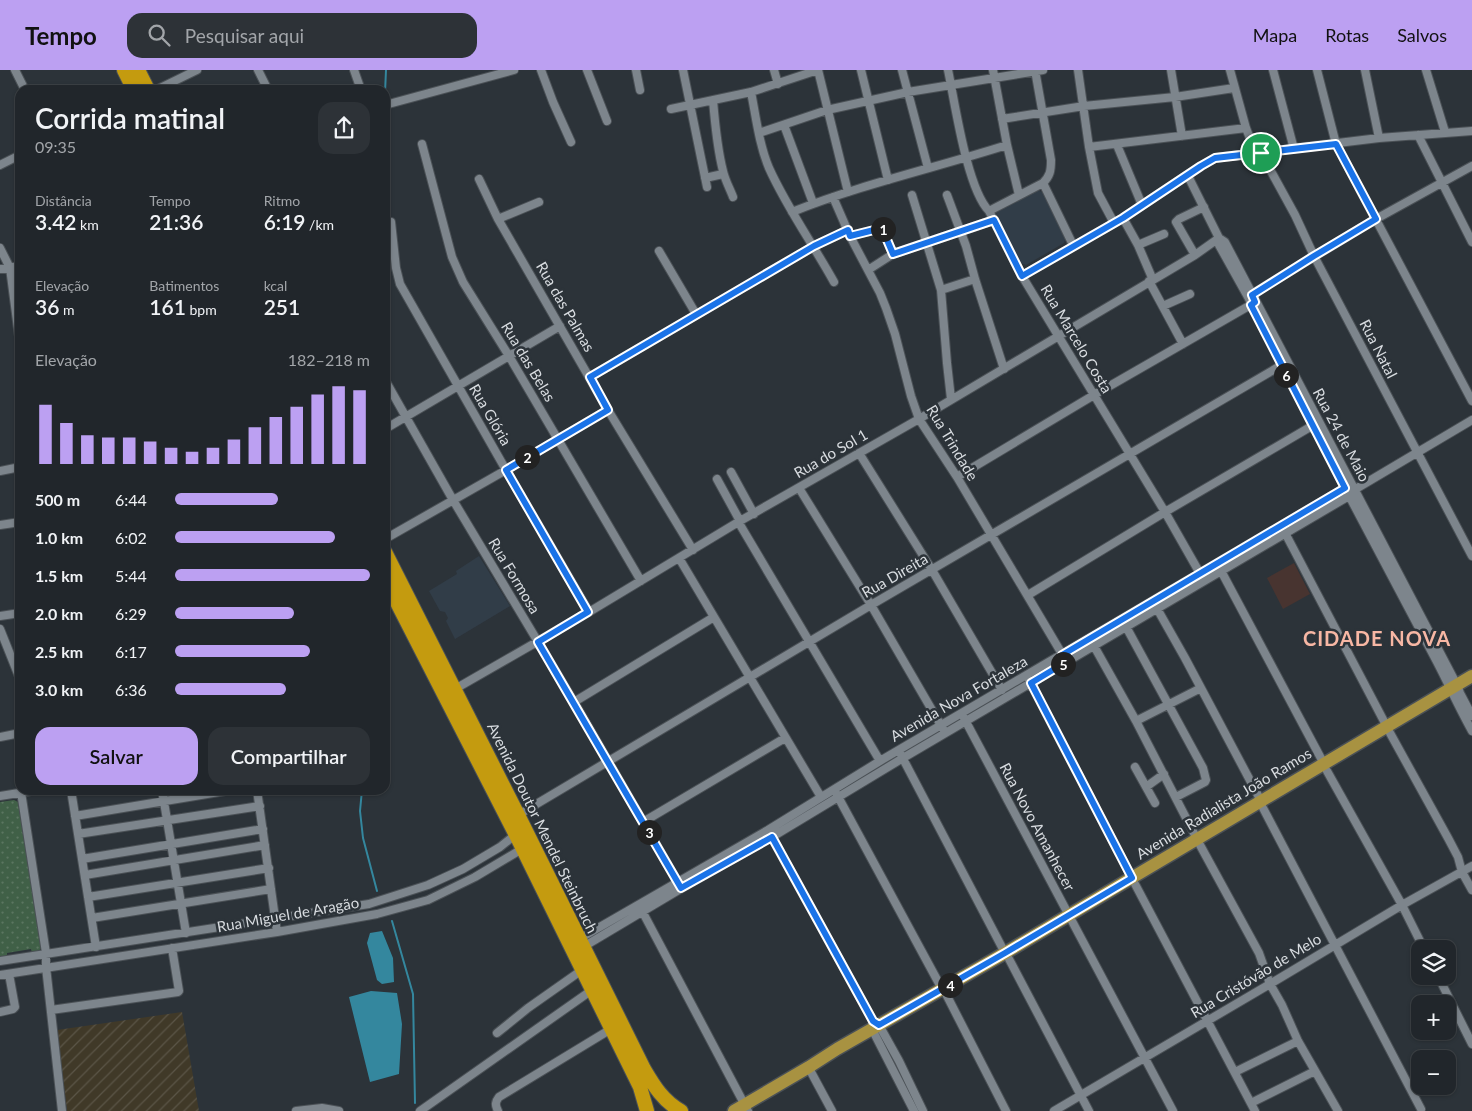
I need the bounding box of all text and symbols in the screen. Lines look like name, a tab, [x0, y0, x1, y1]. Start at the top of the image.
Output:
search box	[127, 13, 477, 58]
text: Tempo	[25, 21, 97, 50]
icon: search	[145, 21, 173, 49]
text: Pesquisar aqui	[185, 24, 304, 47]
text: Mapa	[1253, 24, 1297, 46]
text: Rotas	[1325, 24, 1369, 46]
text: Salvos	[1397, 24, 1447, 46]
text: Corrida matinal	[35, 101, 225, 135]
button: share	[318, 102, 370, 154]
pin	[1240, 132, 1282, 174]
text: 09:35	[35, 137, 76, 156]
icon: arrive	[1247, 139, 1275, 167]
text: Distância	[35, 192, 92, 209]
text: Tempo	[149, 192, 191, 209]
text: Ritmo	[264, 192, 300, 209]
text: 3.42	[35, 209, 77, 234]
text: 21:36	[149, 209, 203, 234]
text: 6:19	[264, 209, 306, 234]
text: km	[77, 216, 99, 233]
text: /km	[306, 216, 334, 233]
pin: 1	[870, 216, 896, 242]
text: 1	[879, 221, 888, 238]
street label: Rua das Palmas	[533, 258, 599, 355]
text: Elevação	[35, 277, 89, 294]
text: Batimentos	[149, 277, 219, 294]
text: kcal	[264, 277, 287, 294]
street label: Rua Marcelo Costa	[1037, 281, 1116, 396]
text: 36	[35, 294, 59, 319]
text: 161	[149, 294, 186, 319]
text: 251	[264, 294, 300, 319]
text: m	[59, 301, 74, 318]
text: bpm	[186, 301, 217, 318]
street label: Rua Natal	[1356, 316, 1401, 381]
street label: Rua das Belas	[498, 318, 560, 405]
text: Elevação	[35, 350, 97, 369]
text: 182–218 m	[288, 350, 370, 369]
pin: 6	[1274, 362, 1298, 388]
text: 6	[1282, 367, 1291, 384]
street label: Rua Glória	[466, 380, 516, 449]
street label: Rua 24 de Maio	[1310, 385, 1374, 484]
street label: Rua Trindade	[923, 401, 983, 484]
street label: Rua do Sol 1	[790, 425, 871, 481]
pin: 2	[514, 444, 540, 470]
text: 2	[523, 449, 532, 466]
text: 500 m	[35, 490, 80, 509]
text: 6:44	[115, 490, 147, 509]
text: 1.0 km	[35, 528, 83, 547]
text: 6:02	[115, 528, 147, 547]
street label: Rua Formosa	[485, 534, 545, 617]
street label: Rua Direita	[858, 549, 931, 601]
text: 1.5 km	[35, 566, 83, 585]
text: 5:44	[115, 566, 147, 585]
text: 2.0 km	[35, 604, 83, 623]
text: 6:29	[115, 604, 147, 623]
district label: CIDADE NOVA	[1303, 626, 1451, 650]
text: 2.5 km	[35, 642, 83, 661]
text: 6:17	[115, 642, 147, 661]
street label: Avenida Nova Fortaleza	[887, 651, 1030, 745]
pin: 5	[1050, 652, 1076, 676]
text: 5	[1059, 656, 1068, 673]
text: 3.0 km	[35, 680, 83, 699]
text: 6:36	[115, 680, 147, 699]
street label: Avenida Doutor Mendel Steinbruch	[484, 719, 602, 936]
button: Salvar	[35, 727, 198, 785]
button: Compartilhar	[208, 727, 370, 785]
street label: Avenida Radialista João Ramos	[1133, 744, 1314, 863]
street label: Rua Novo Amanhecer	[996, 759, 1080, 894]
pin: 3	[636, 820, 662, 844]
text: 3	[645, 824, 654, 841]
street label: Rua Miguel de Aragão	[215, 893, 360, 935]
street label: Rua Cristóvão de Melo	[1187, 929, 1324, 1021]
map controls	[1411, 940, 1456, 1095]
button: layers	[1411, 940, 1456, 985]
pin: 4	[938, 972, 962, 998]
text: 4	[946, 977, 955, 994]
button: +	[1411, 995, 1456, 1040]
button: −	[1411, 1050, 1456, 1095]

